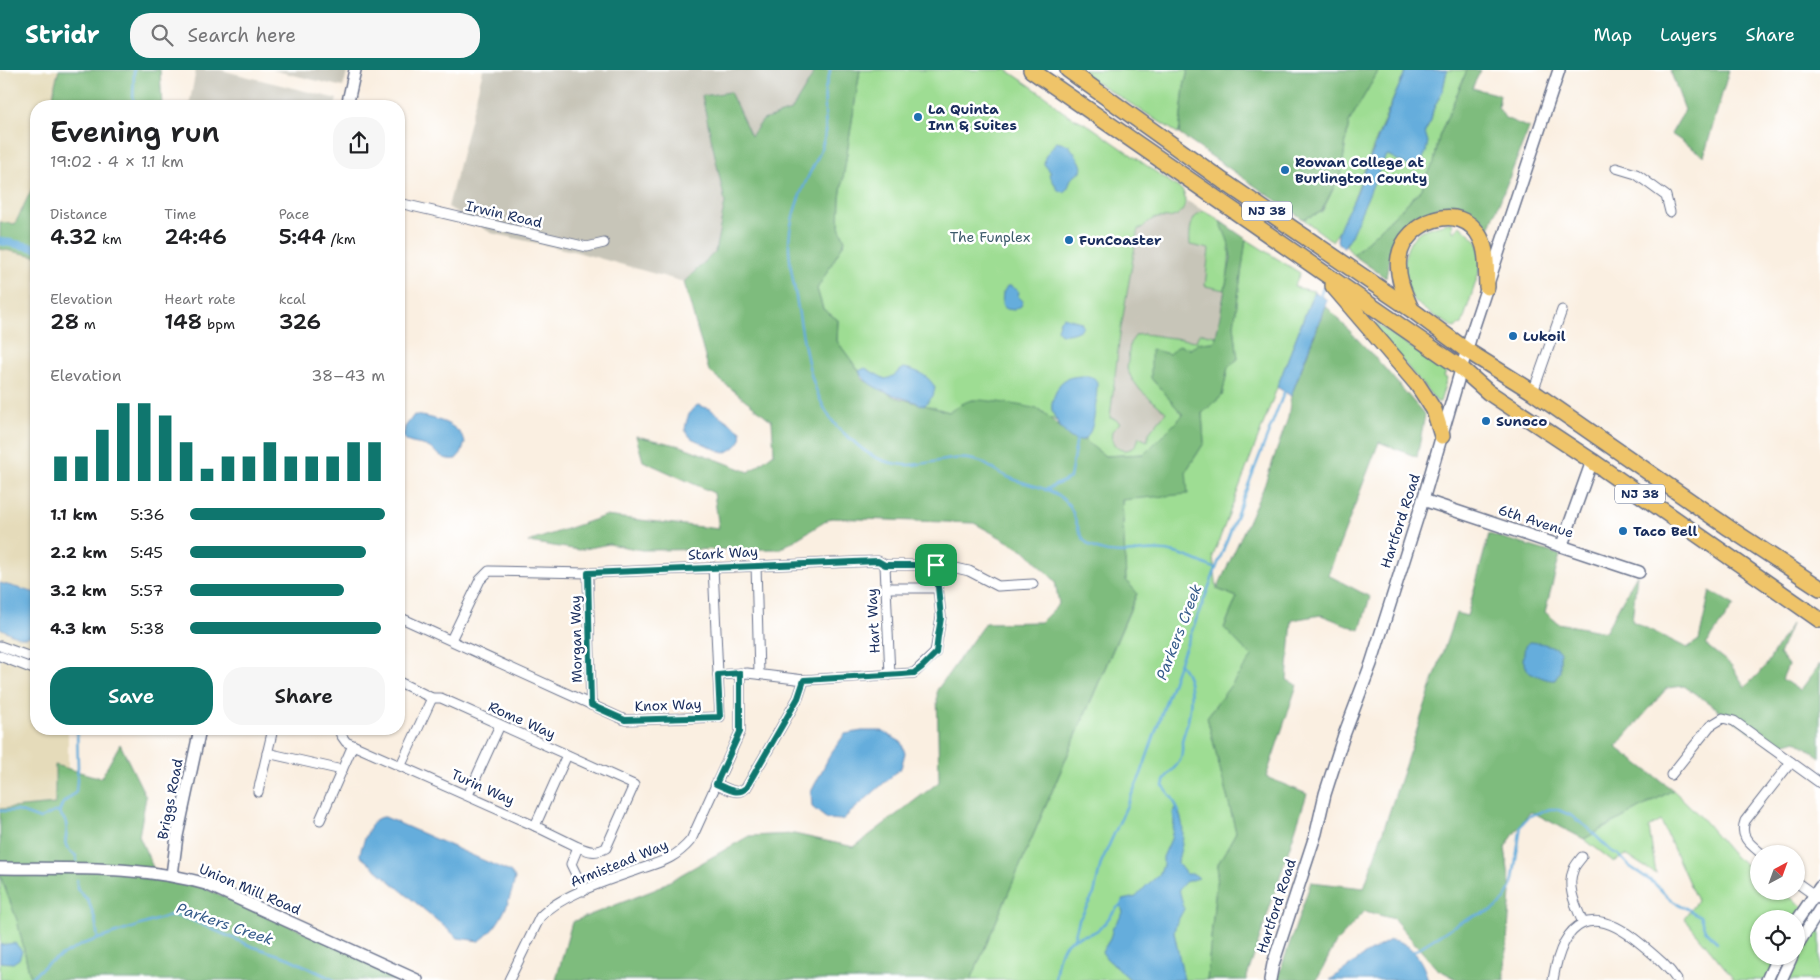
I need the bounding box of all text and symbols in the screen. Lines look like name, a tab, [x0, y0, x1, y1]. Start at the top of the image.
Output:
search box	[130, 13, 480, 58]
text: Stridr	[25, 19, 100, 51]
icon: search	[148, 21, 176, 49]
text: Search here	[188, 23, 296, 48]
text: Map	[1594, 23, 1632, 47]
text: Layers	[1660, 23, 1717, 47]
text: Share	[1745, 23, 1795, 47]
place label: La Quinta Inn & Suites	[928, 100, 1017, 134]
marker: La Quinta Inn & Suites	[912, 111, 924, 123]
text: Evening run	[50, 113, 220, 151]
button: share	[333, 117, 385, 169]
text: 19:02 · 4 × 1.1 km	[50, 151, 184, 172]
place label: Rowan College at Burlington County	[1295, 153, 1427, 187]
marker: Rowan College at Burlington County	[1279, 164, 1291, 176]
street label: Irwin Road	[464, 196, 544, 232]
road number: NJ 38	[1242, 202, 1292, 220]
text: Distance	[50, 205, 107, 223]
text: Time	[164, 205, 196, 223]
text: Pace	[279, 205, 309, 223]
text: 4.32	[50, 223, 97, 251]
text: 24:46	[164, 223, 227, 251]
text: 5:44	[279, 223, 326, 251]
park label: The Funplex	[950, 228, 1030, 246]
text: km	[97, 230, 122, 248]
text: /km	[326, 230, 356, 248]
place label: FunCoaster	[1079, 231, 1162, 249]
marker: FunCoaster	[1063, 234, 1075, 246]
text: Elevation	[50, 290, 113, 308]
text: Heart rate	[164, 290, 236, 308]
text: kcal	[279, 290, 306, 308]
text: 28	[50, 308, 79, 336]
text: 148	[164, 308, 202, 336]
text: 326	[279, 308, 321, 336]
text: m	[79, 315, 96, 333]
text: bpm	[202, 315, 235, 333]
place label: Lukoil	[1523, 327, 1566, 345]
marker: Lukoil	[1507, 330, 1519, 342]
text: Elevation	[50, 365, 122, 386]
text: 38–43 m	[311, 365, 385, 386]
place label: Sunoco	[1496, 412, 1547, 430]
marker: Sunoco	[1480, 415, 1492, 427]
street label: Hartford Road	[1376, 471, 1424, 571]
road number: NJ 38	[1615, 484, 1665, 504]
street label: 6th Avenue	[1496, 500, 1576, 542]
text: 1.1 km	[50, 504, 97, 525]
text: 5:36	[130, 504, 165, 525]
place label: Taco Bell	[1633, 522, 1697, 540]
marker: Taco Bell	[1617, 525, 1629, 537]
text: 2.2 km	[50, 542, 107, 563]
text: 5:45	[130, 542, 163, 563]
street label: Stark Way	[687, 542, 759, 564]
pin	[915, 544, 957, 586]
icon: arrive	[922, 551, 950, 579]
text: 3.2 km	[50, 580, 107, 601]
text: 5:57	[130, 580, 163, 601]
water label: Parkers Creek	[1152, 581, 1207, 683]
street label: Hart Way	[862, 588, 884, 654]
street label: Morgan Way	[566, 595, 586, 683]
text: 4.3 km	[50, 618, 106, 639]
text: 5:38	[130, 618, 165, 639]
button: Save	[50, 667, 213, 725]
button: Share	[223, 667, 385, 725]
street label: Knox Way	[634, 695, 702, 715]
street label: Rome Way	[486, 697, 558, 743]
street label: Briggs Road	[153, 757, 187, 841]
street label: Turin Way	[448, 765, 518, 809]
street label: Armistead Way	[568, 835, 670, 891]
north arrow	[1750, 845, 1805, 900]
map controls	[1750, 845, 1805, 965]
street label: Hartford Road	[1252, 856, 1300, 956]
street label: Union Mill Road	[196, 859, 304, 919]
water label: Parkers Creek	[174, 898, 276, 950]
button: locate	[1750, 910, 1805, 965]

